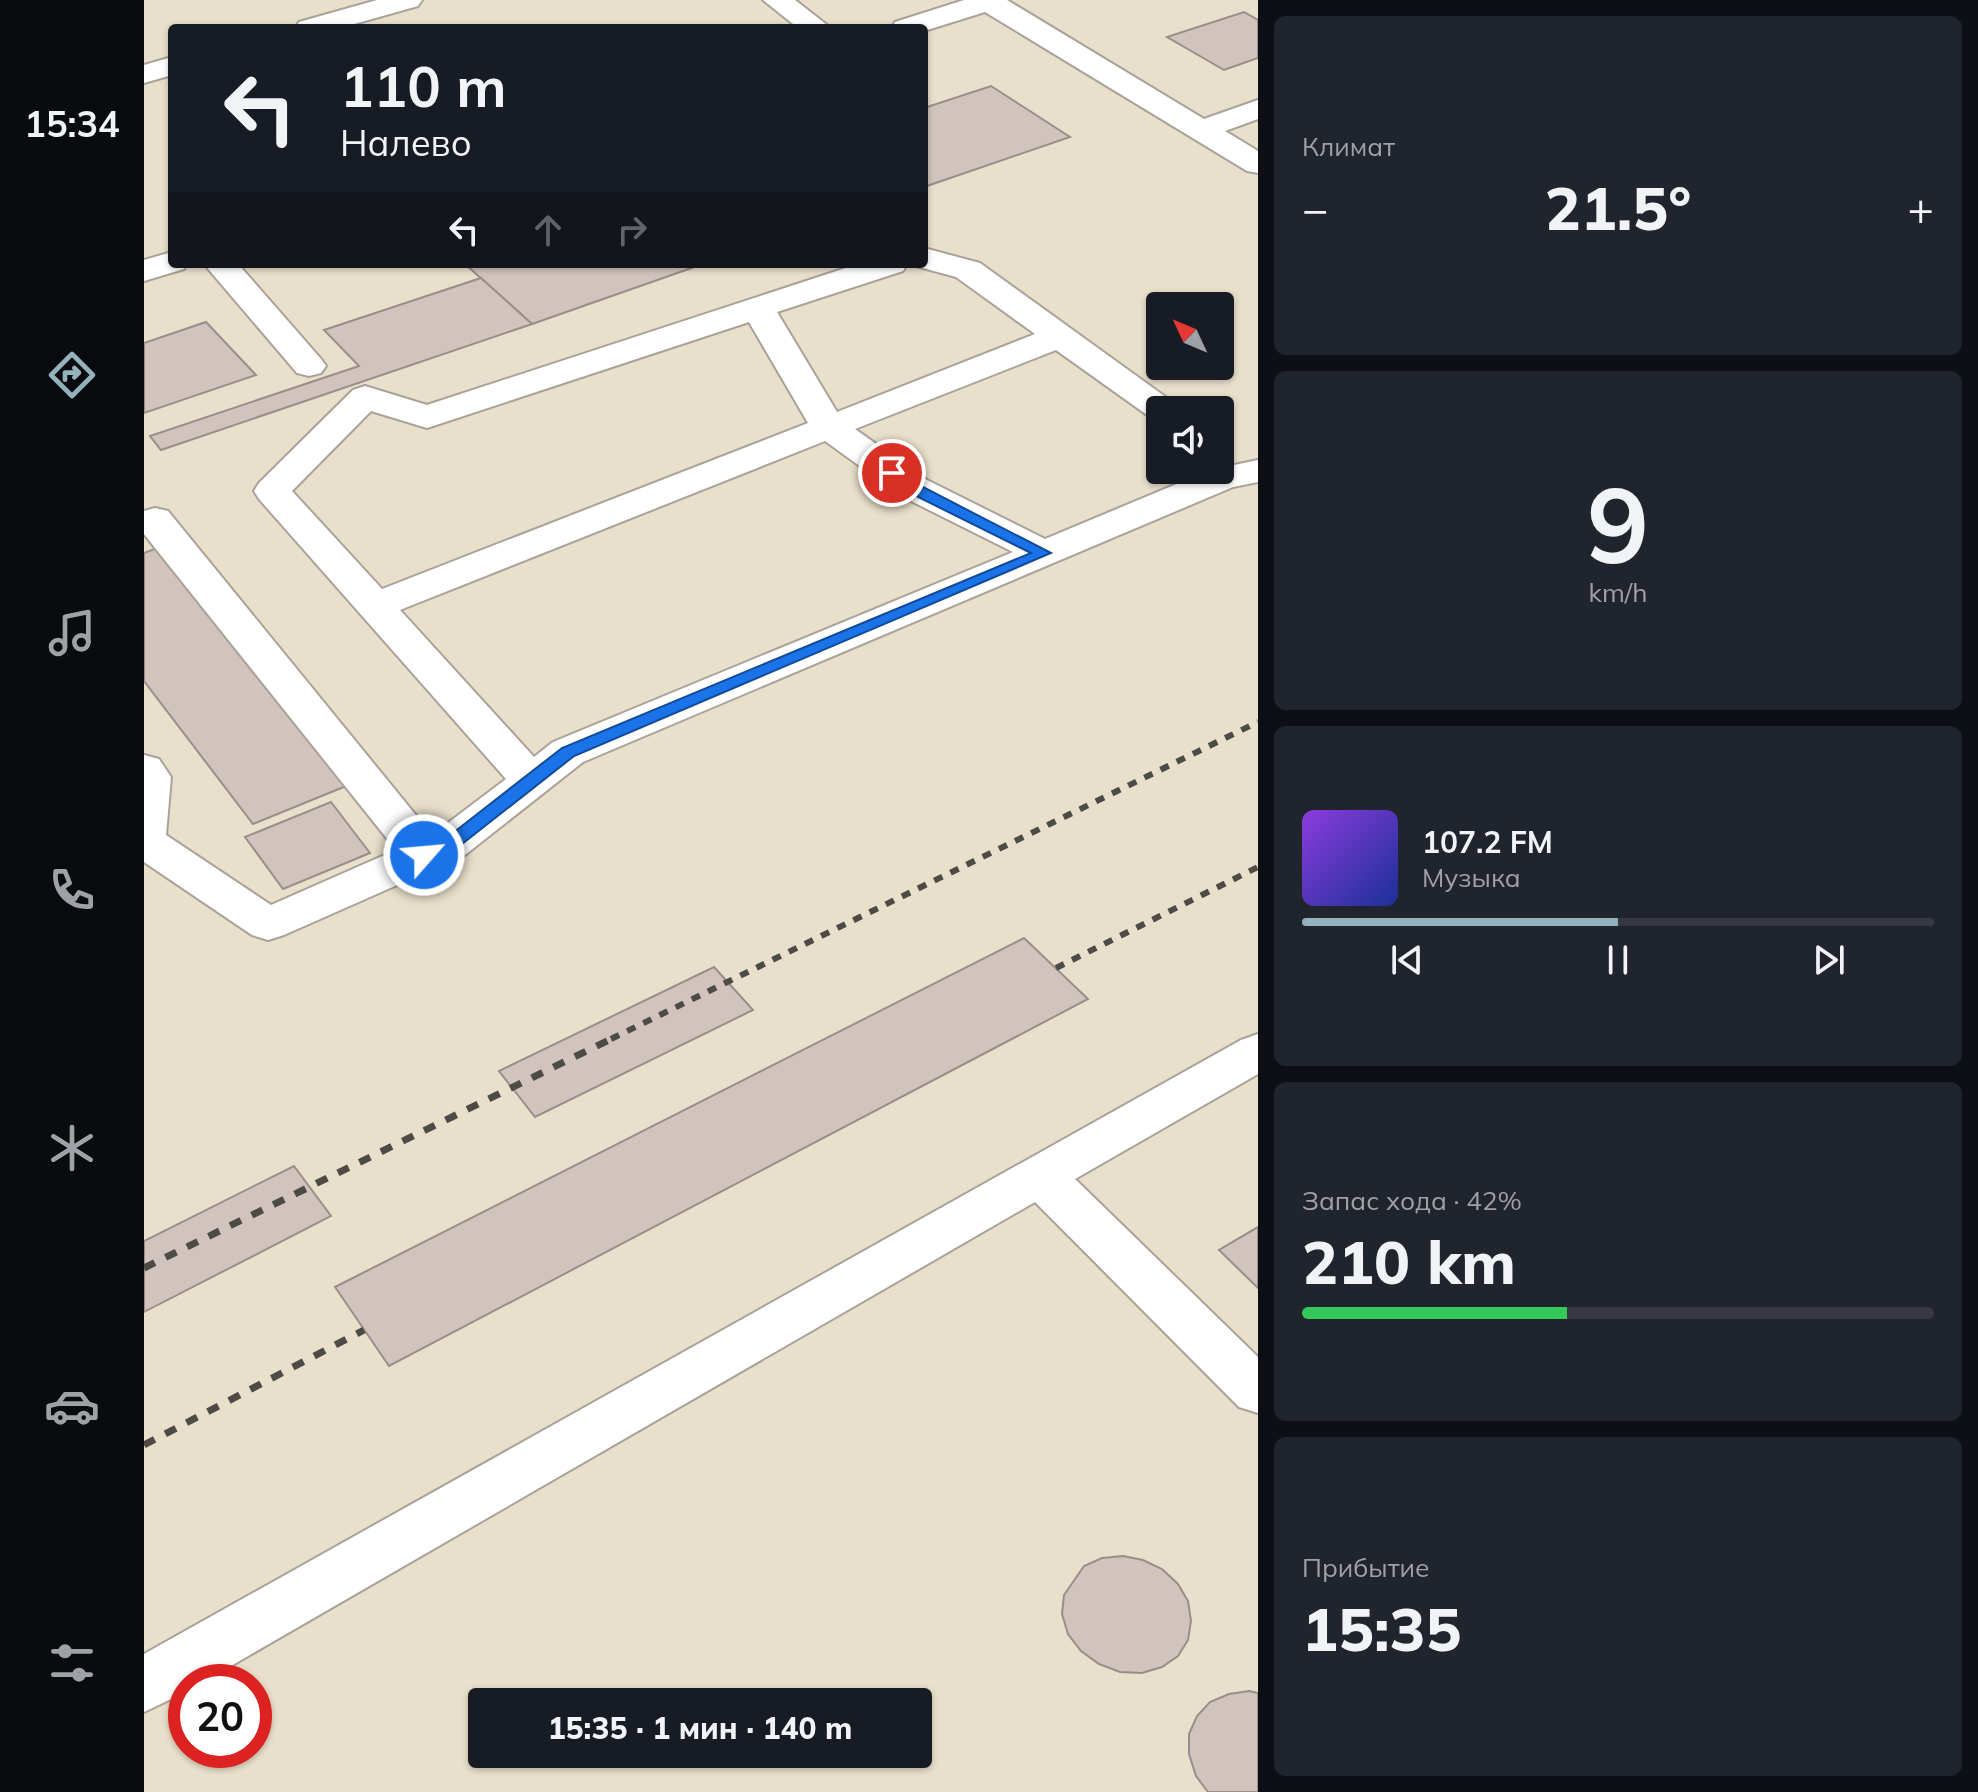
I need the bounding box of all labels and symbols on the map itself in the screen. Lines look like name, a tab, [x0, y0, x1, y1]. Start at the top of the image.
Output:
north arrow	[1146, 292, 1234, 380]
pin	[858, 439, 926, 507]
position arrow	[382, 813, 466, 897]
speed limit sign: 20	[168, 1664, 272, 1768]

